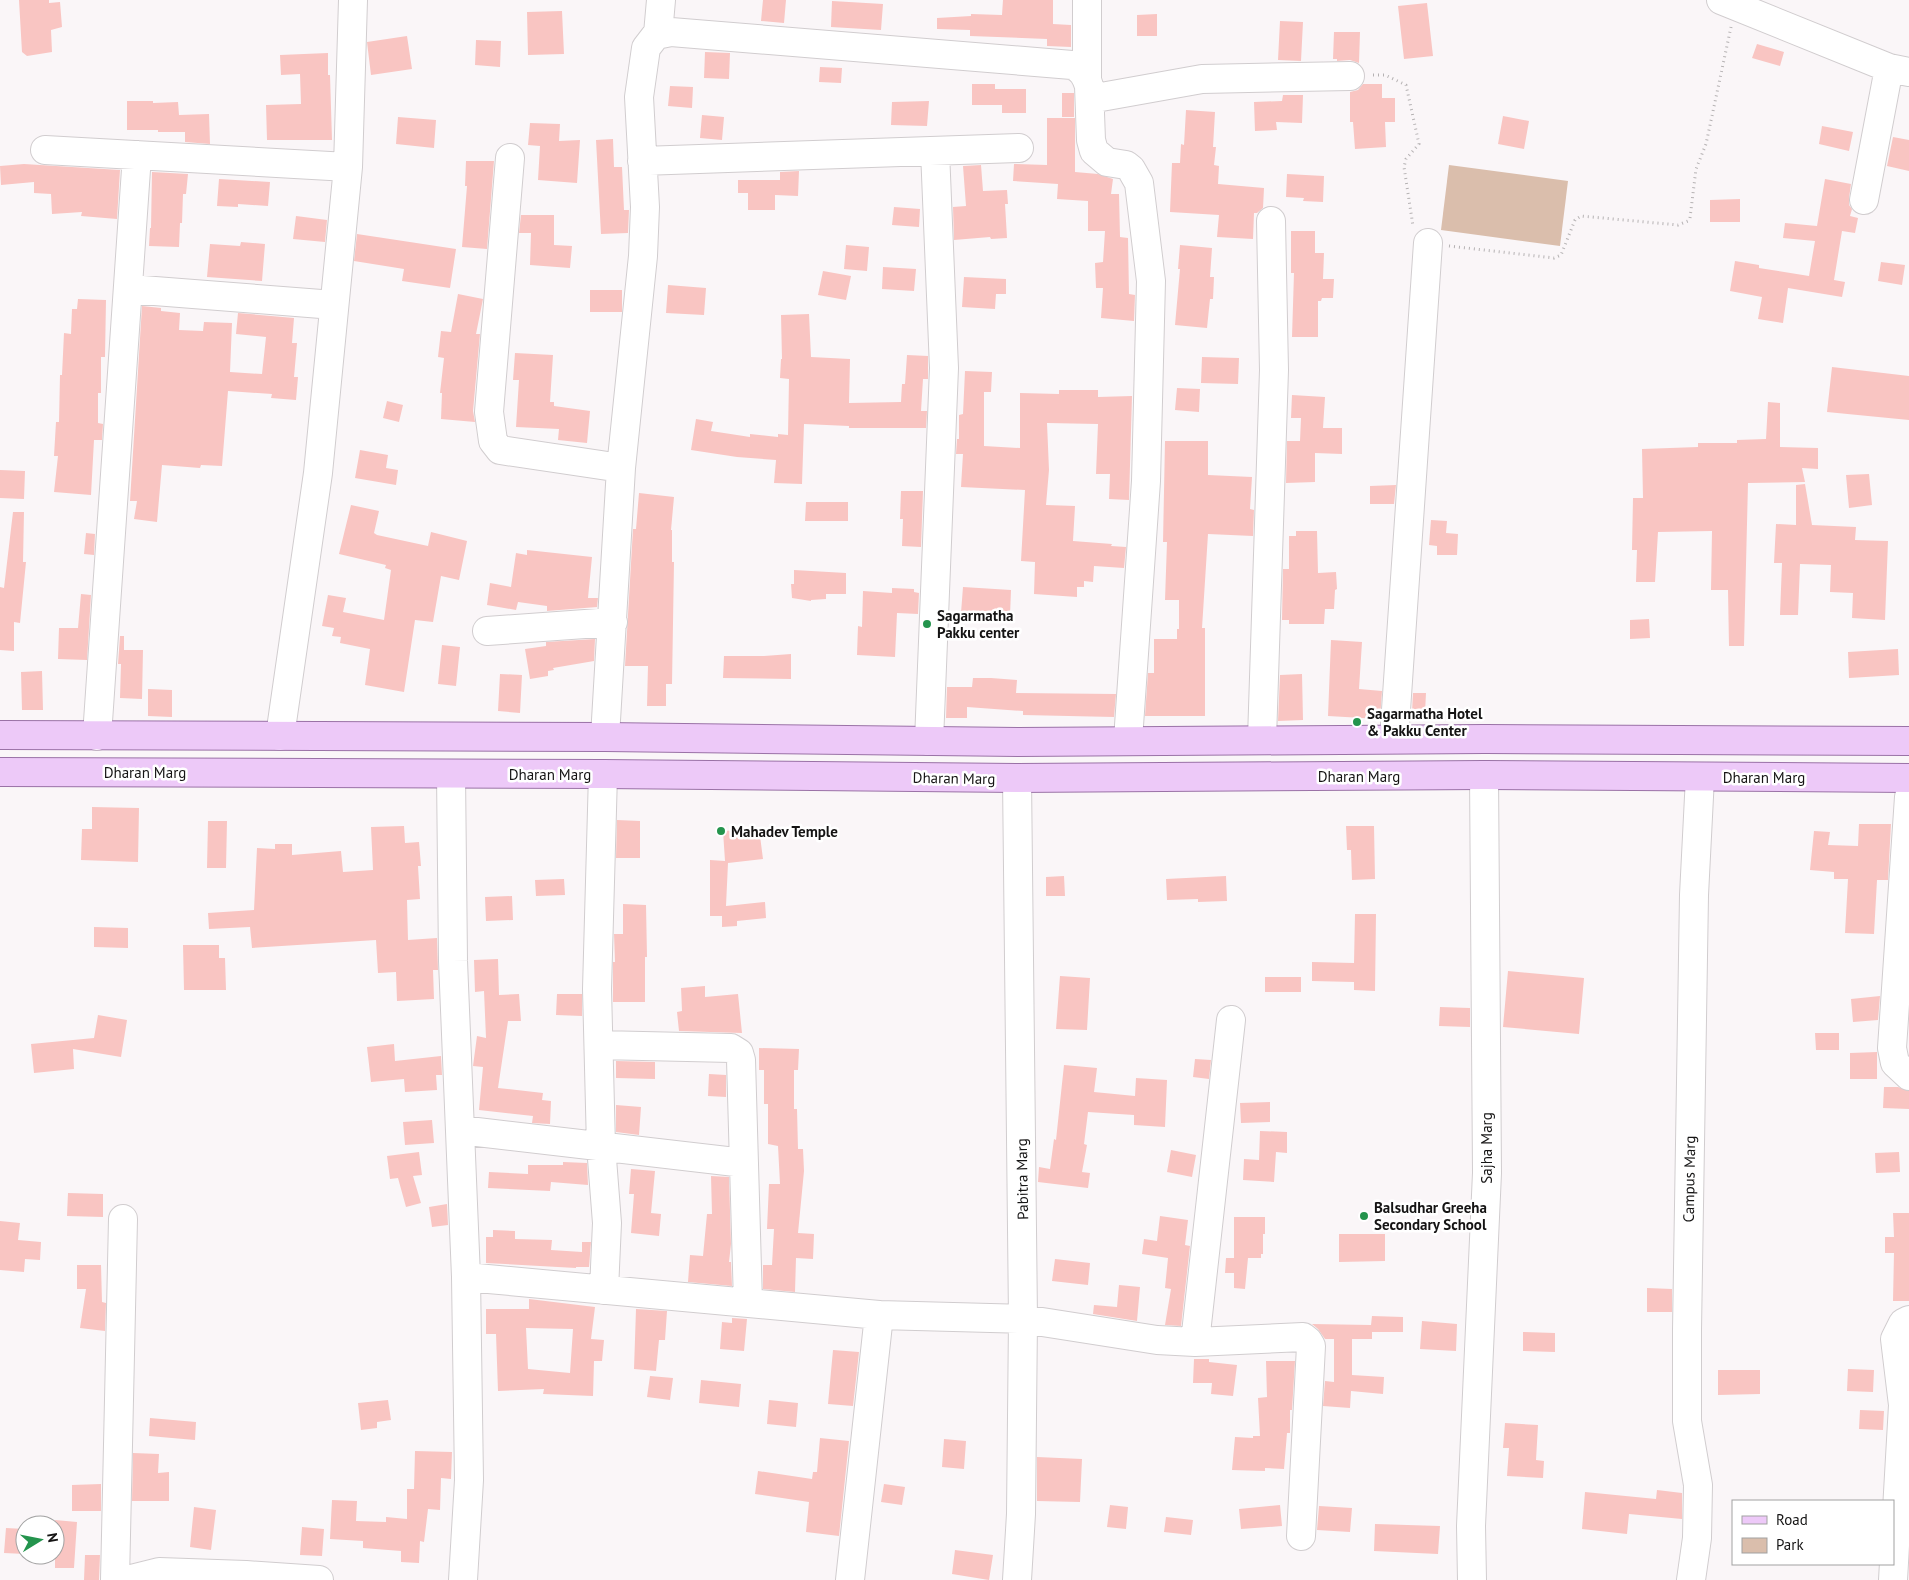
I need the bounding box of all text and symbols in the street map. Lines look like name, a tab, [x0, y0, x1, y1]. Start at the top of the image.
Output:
place label: Sagarmatha Pakku center	[937, 606, 1020, 642]
marker: Sagarmatha Pakku center	[921, 618, 933, 630]
place label: Sagarmatha Hotel & Pakku Center	[1367, 704, 1483, 740]
marker: Sagarmatha Hotel & Pakku Center	[1351, 716, 1363, 728]
street label: Dharan Marg	[104, 763, 186, 782]
street label: Dharan Marg	[509, 765, 591, 784]
street label: Dharan Marg	[1318, 767, 1400, 786]
street label: Dharan Marg	[913, 768, 995, 788]
street label: Dharan Marg	[1723, 768, 1805, 787]
place label: Mahadev Temple	[731, 822, 838, 841]
marker: Mahadev Temple	[715, 825, 727, 837]
street label: Sajha Marg	[1477, 1112, 1496, 1184]
street label: Campus Marg	[1679, 1135, 1699, 1223]
street label: Pabitra Marg	[1012, 1138, 1032, 1220]
place label: Balsudhar Greeha Secondary School	[1374, 1198, 1487, 1234]
marker: Balsudhar Greeha Secondary School	[1358, 1210, 1370, 1222]
legend	[1732, 1500, 1894, 1565]
text: Road	[1776, 1510, 1808, 1529]
north arrow	[15, 1515, 65, 1565]
text: N	[43, 1532, 62, 1544]
text: Park	[1776, 1535, 1804, 1554]

